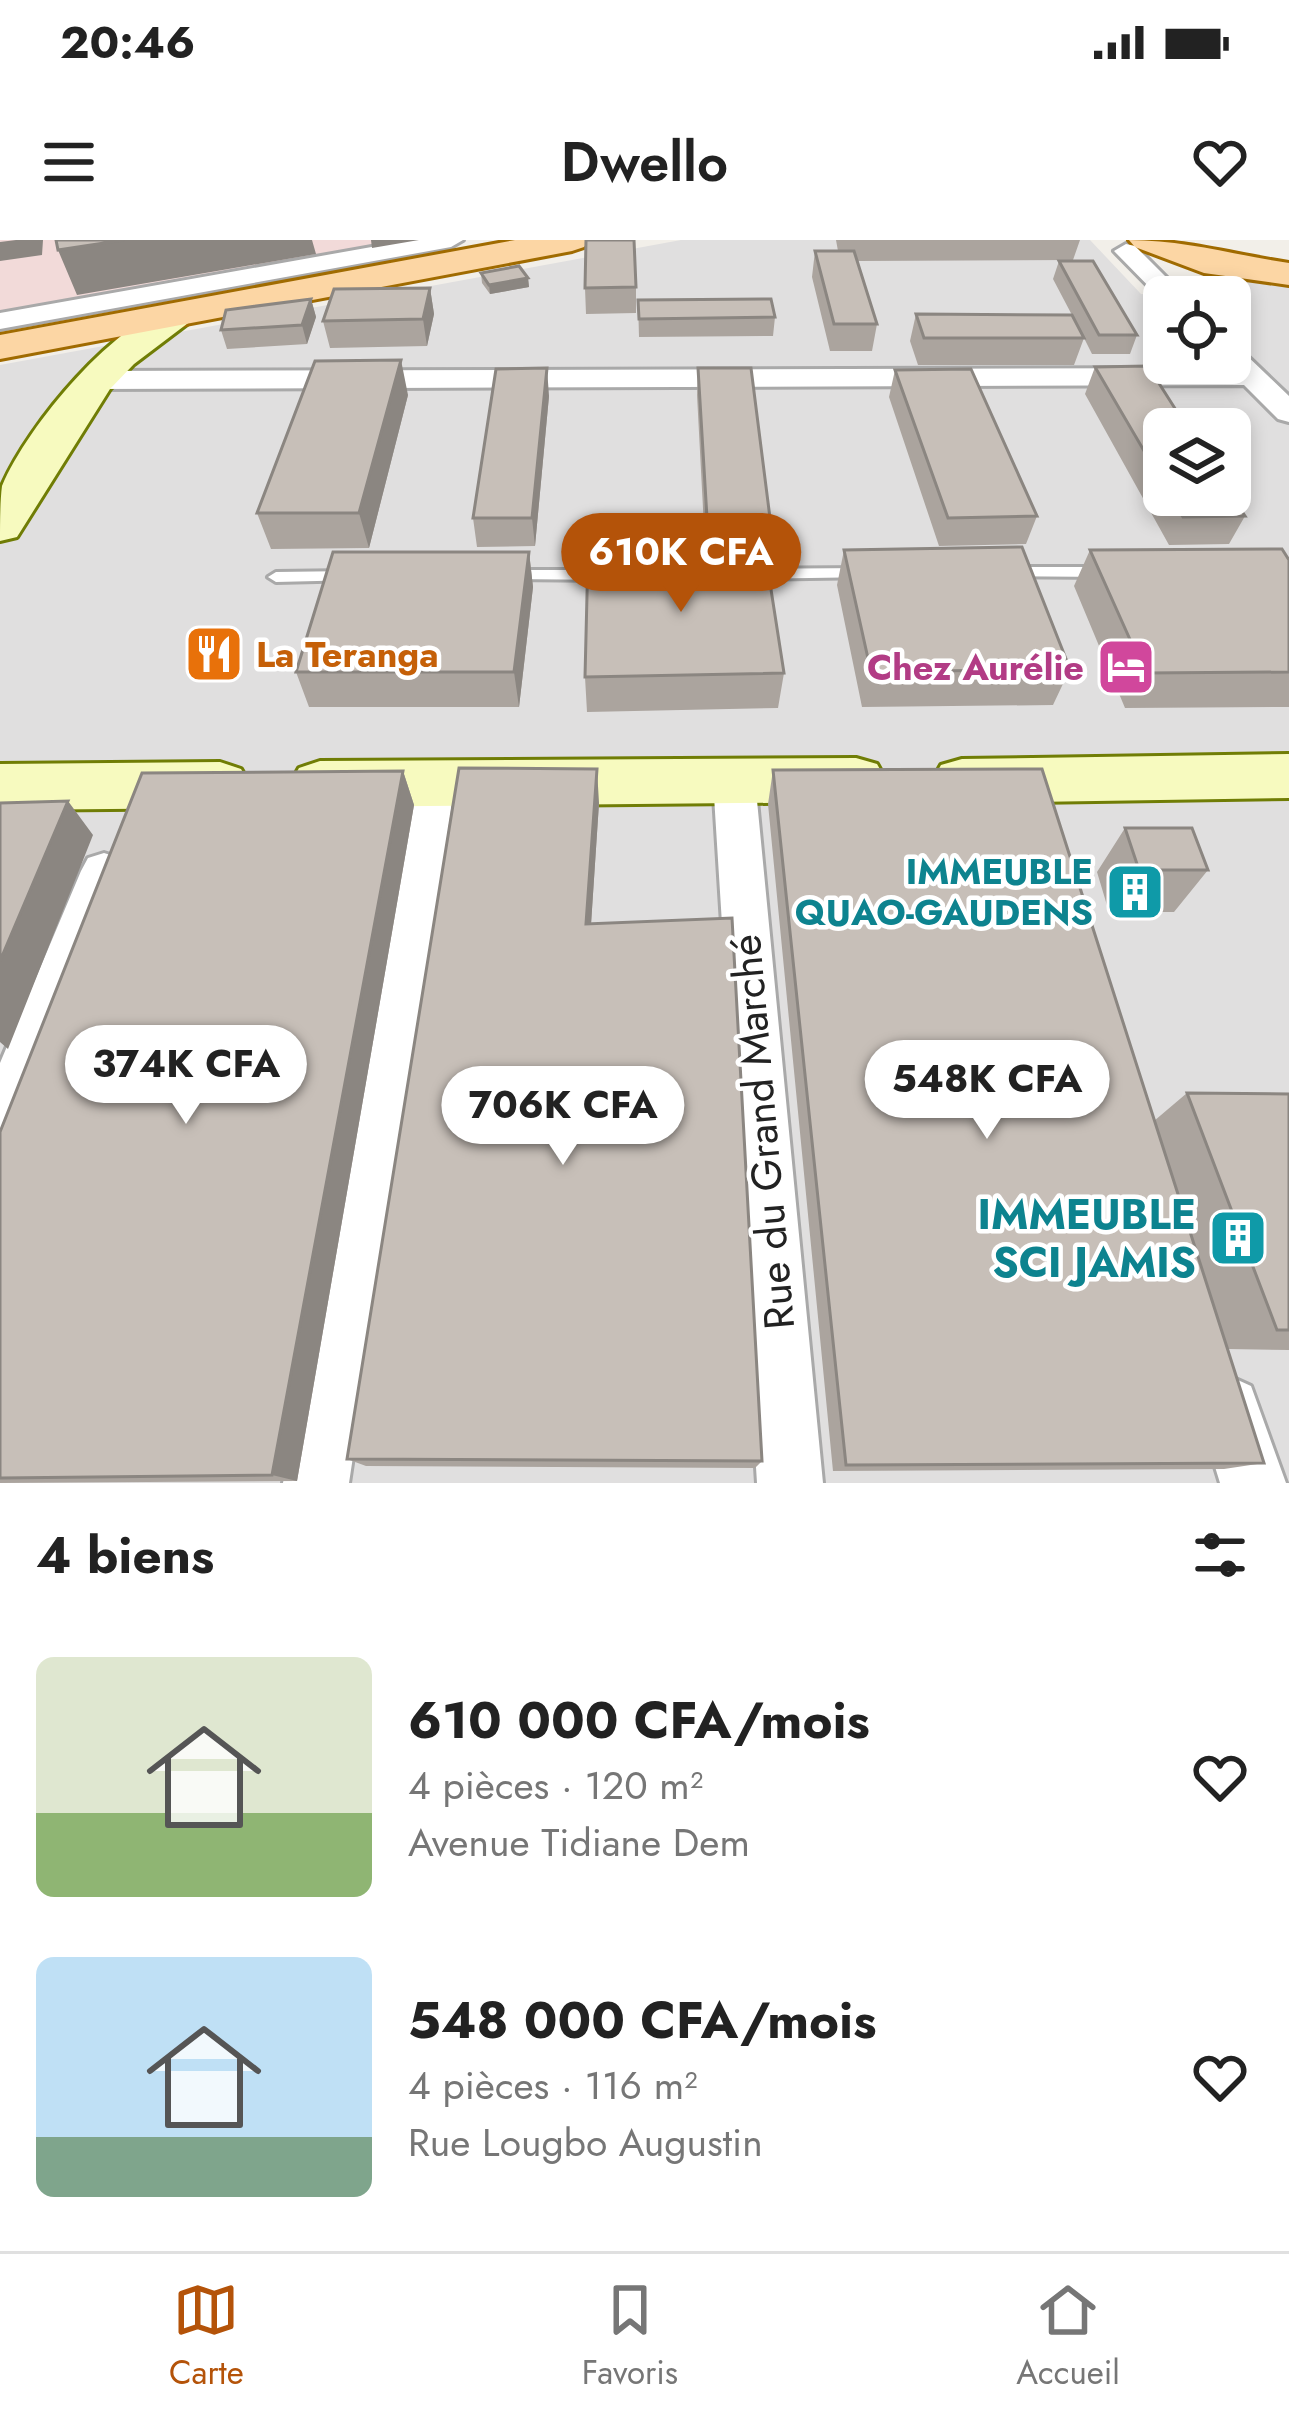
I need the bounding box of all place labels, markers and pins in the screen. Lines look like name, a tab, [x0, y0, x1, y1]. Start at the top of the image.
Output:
pin: 610K CFA	[557, 513, 805, 615]
restaurant icon: La Teranga	[183, 623, 245, 685]
place label: La Teranga	[256, 628, 439, 680]
hotel icon: Chez Aurélie	[1095, 636, 1157, 698]
place label: Chez Aurélie	[867, 641, 1084, 693]
place label: IMMEUBLE QUAO-GAUDENS	[795, 845, 1093, 938]
building icon: IMMEUBLE QUAO-GAUDENS	[1104, 861, 1166, 923]
pin: 374K CFA	[62, 1025, 310, 1127]
pin: 548K CFA	[863, 1040, 1111, 1142]
pin: 706K CFA	[439, 1066, 687, 1168]
place label: IMMEUBLE SCI JAMIS	[978, 1184, 1196, 1293]
building icon: IMMEUBLE SCI JAMIS	[1207, 1207, 1269, 1269]

